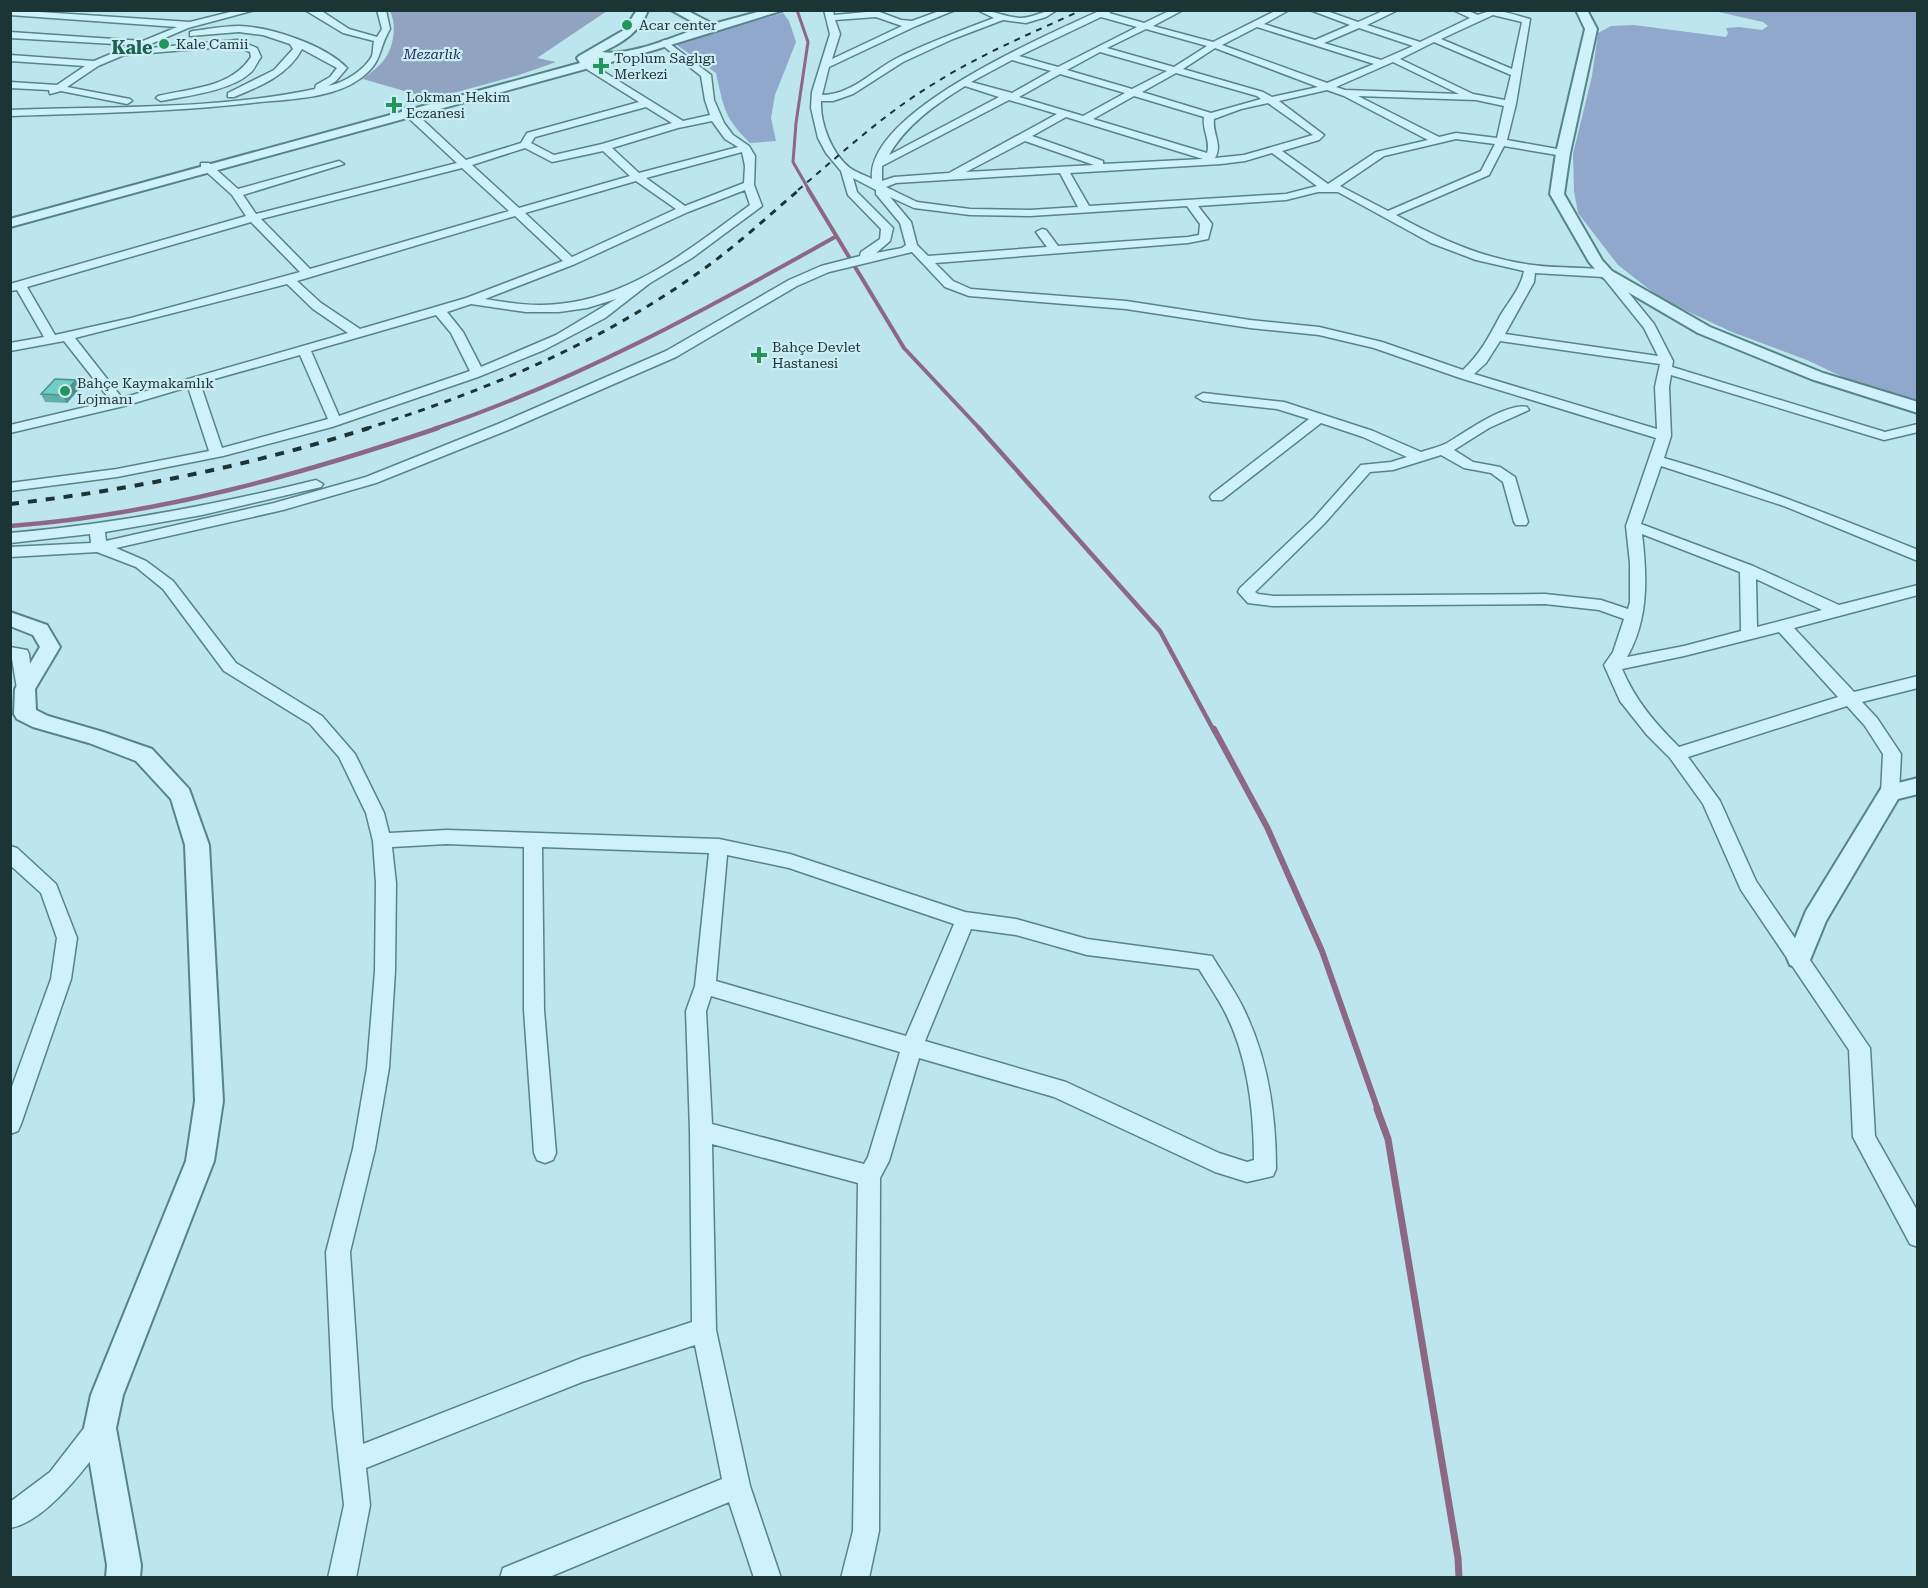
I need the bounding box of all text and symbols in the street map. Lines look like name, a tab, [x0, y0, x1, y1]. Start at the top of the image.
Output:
place label: Acar center	[639, 17, 717, 33]
marker: Acar center	[620, 18, 634, 32]
place label: Kale Camii	[176, 36, 249, 52]
district label: Kale	[111, 37, 153, 58]
marker: Kale Camii	[157, 37, 171, 51]
park label: Mezarlık	[402, 46, 461, 62]
place label: Toplum Saglıgı Merkezi	[614, 50, 716, 82]
marker: Toplum Saglıgı Merkezi	[592, 57, 610, 75]
place label: Lokman Hekim Eczanesi	[406, 89, 511, 121]
marker: Lokman Hekim Eczanesi	[387, 98, 401, 112]
place label: Bahçe Devlet Hastanesi	[772, 339, 861, 371]
marker: Bahçe Devlet Hastanesi	[750, 346, 768, 364]
place label: Bahçe Kaymakamlık Lojmanı	[77, 375, 214, 407]
marker: Bahçe Kaymakamlık Lojmanı	[58, 384, 72, 398]

